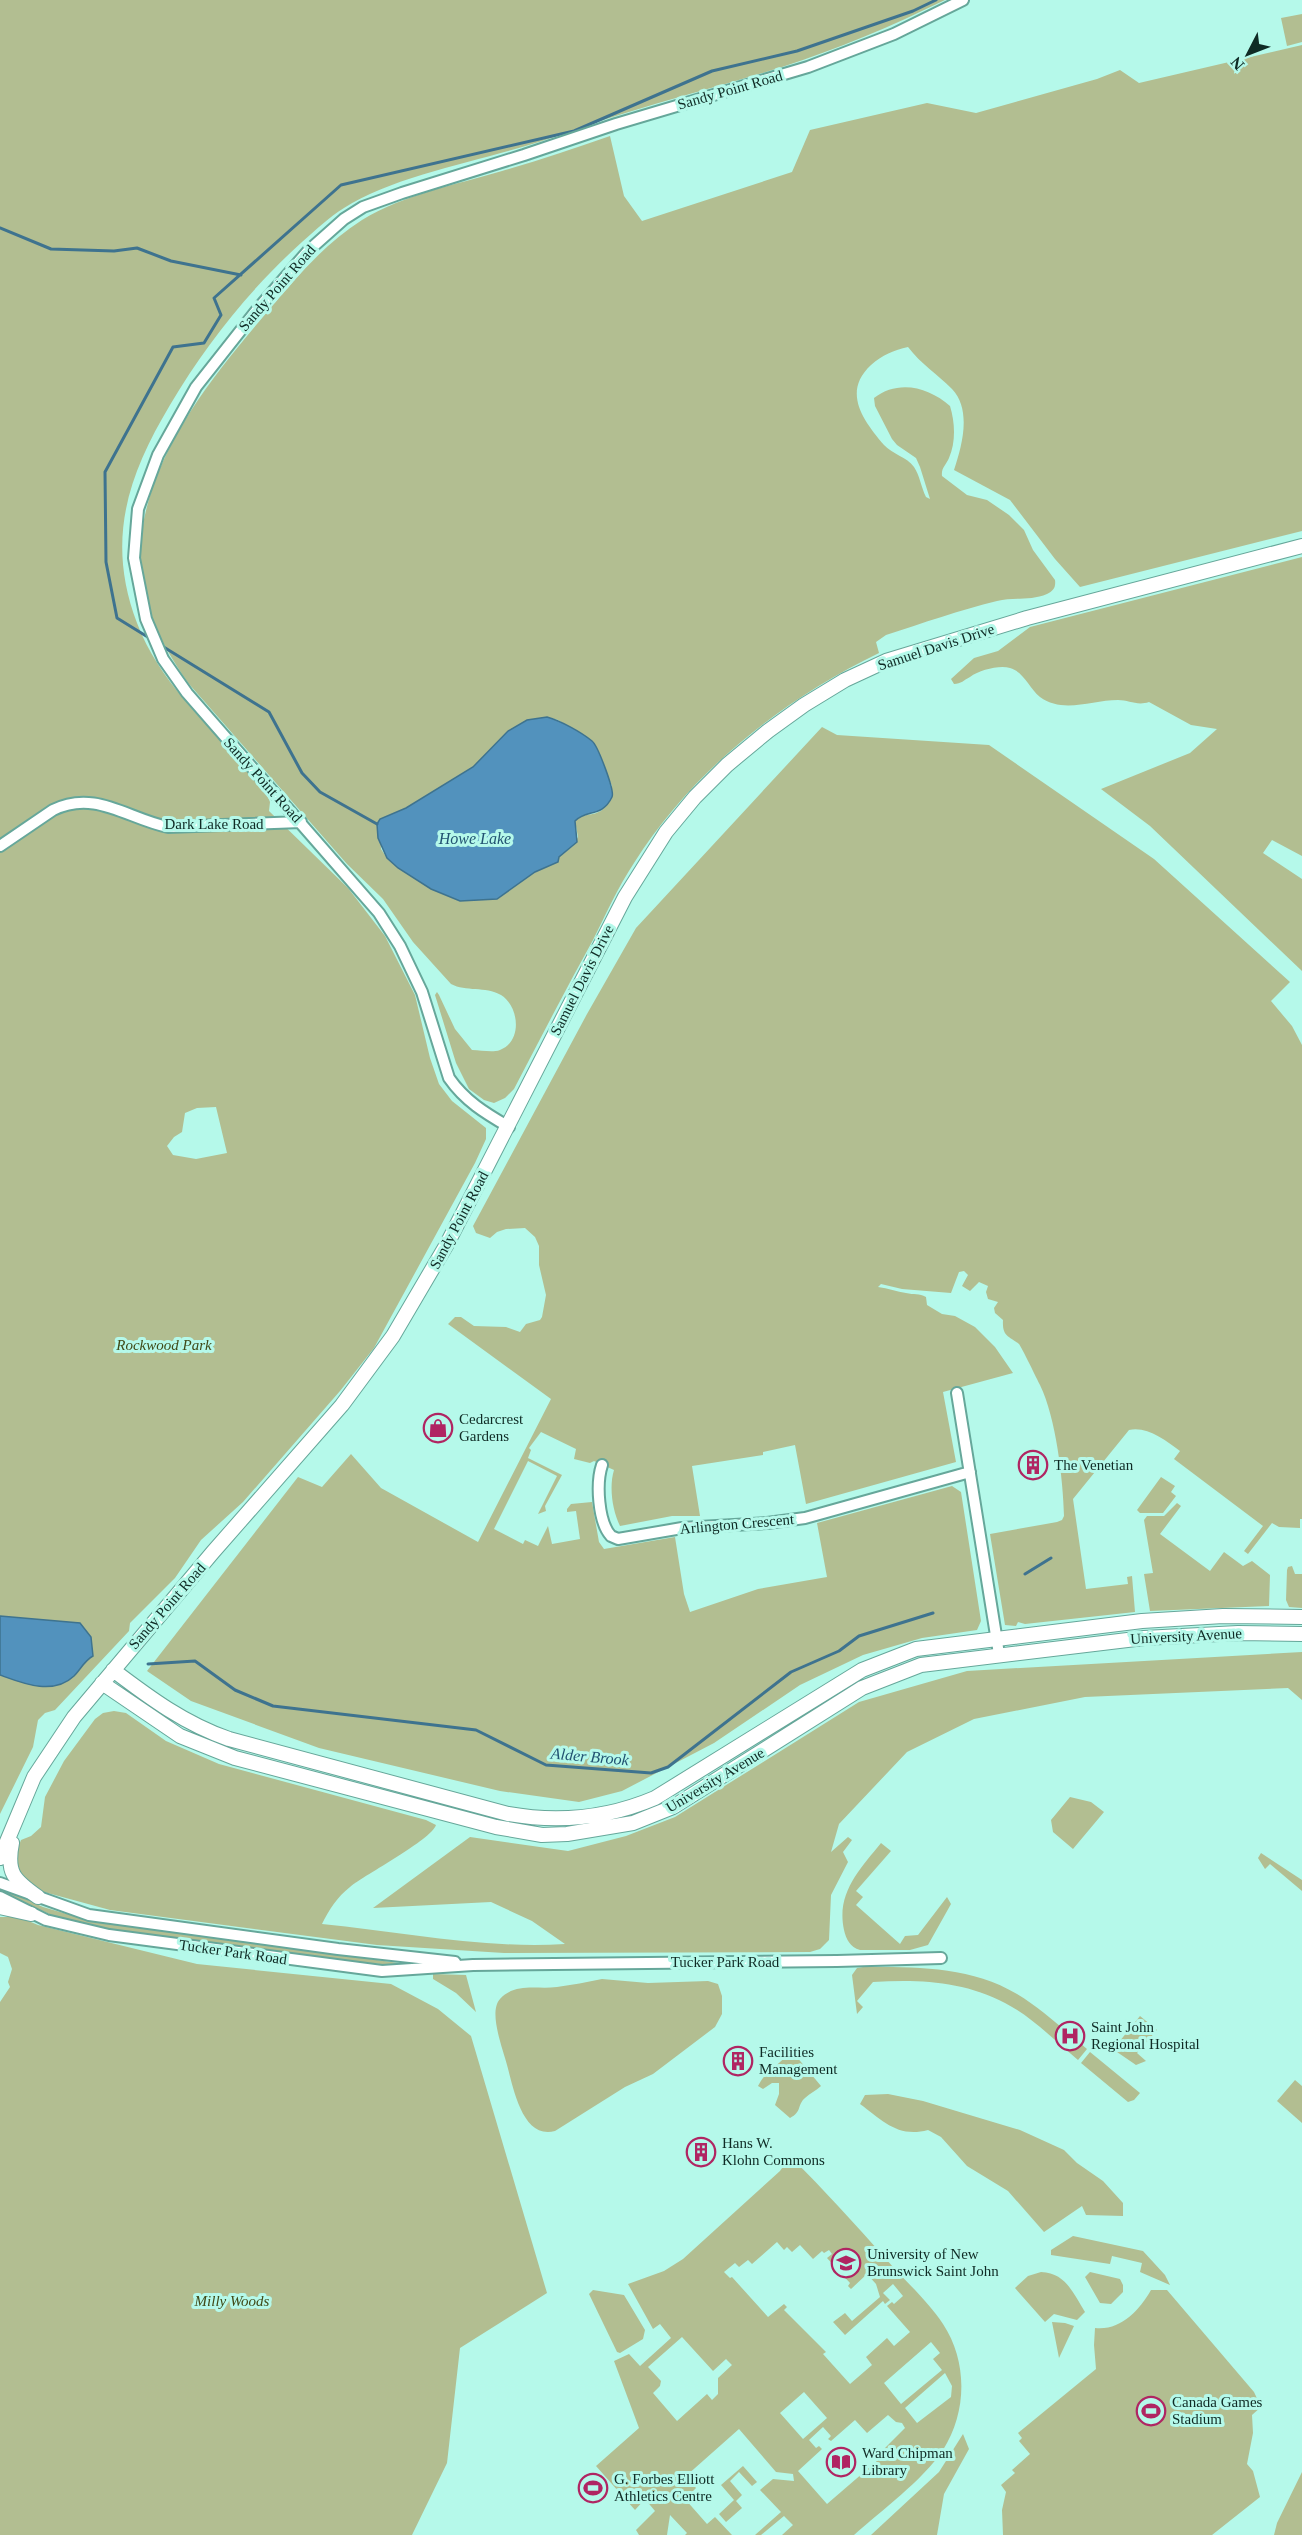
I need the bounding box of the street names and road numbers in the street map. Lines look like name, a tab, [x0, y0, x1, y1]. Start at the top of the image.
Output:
street label: Sandy Point Road	[676, 67, 785, 113]
street label: Sandy Point Road	[235, 241, 319, 334]
street label: Samuel Davis Drive	[876, 620, 997, 673]
street label: Sandy Point Road	[221, 734, 306, 826]
street label: Dark Lake Road	[164, 816, 264, 832]
street label: Samuel Davis Drive	[547, 922, 617, 1038]
street label: Sandy Point Road	[427, 1168, 492, 1272]
street label: Arlington Crescent	[679, 1511, 796, 1537]
street label: Sandy Point Road	[125, 1559, 209, 1652]
street label: University Avenue	[1130, 1625, 1243, 1647]
street label: University Avenue	[663, 1744, 767, 1816]
street label: Tucker Park Road	[178, 1937, 288, 1968]
street label: Tucker Park Road	[671, 1954, 780, 1970]

